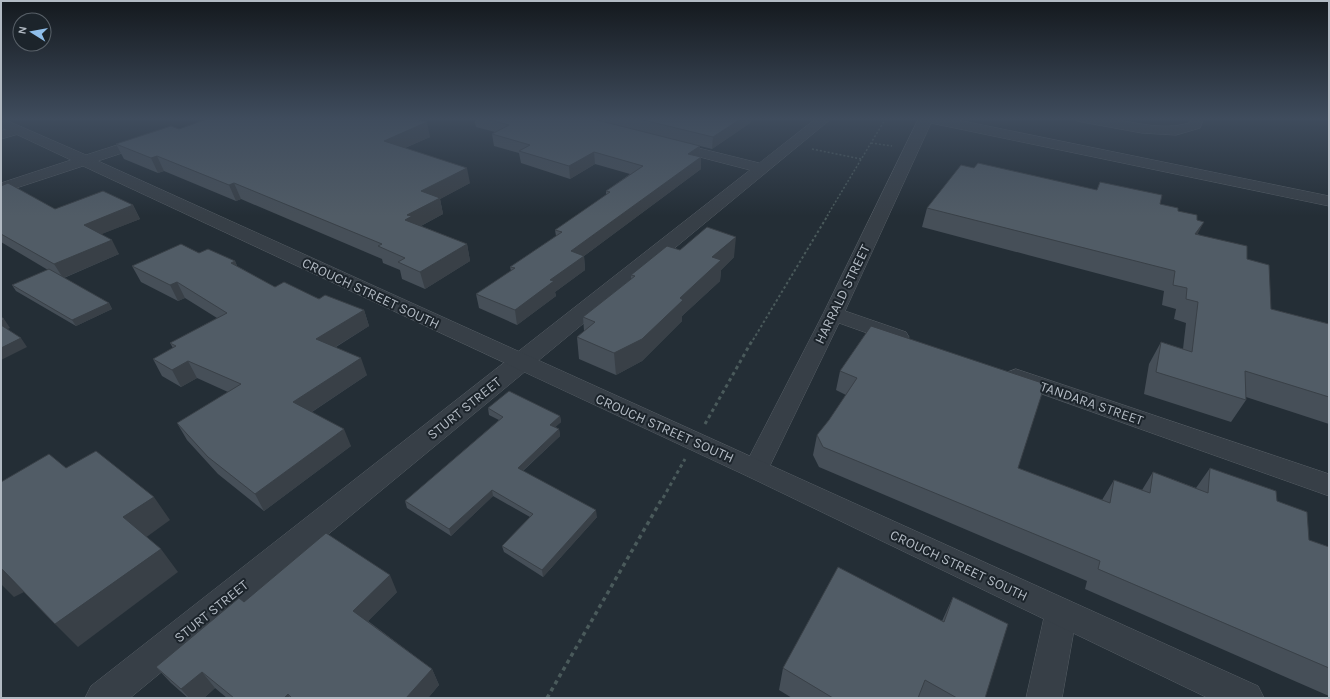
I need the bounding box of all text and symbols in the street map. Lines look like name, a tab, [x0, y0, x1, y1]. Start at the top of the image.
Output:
north arrow	[12, 12, 52, 52]
text: N	[16, 25, 30, 35]
street label: HARRALD STREET	[811, 242, 874, 347]
street label: CROUCH STREET SOUTH	[299, 254, 442, 333]
street label: STURT STREET	[424, 373, 505, 443]
street label: TANDARA STREET	[1038, 378, 1146, 429]
street label: CROUCH STREET SOUTH	[593, 390, 737, 467]
street label: CROUCH STREET SOUTH	[887, 526, 1030, 605]
street label: STURT STREET	[171, 576, 252, 646]

